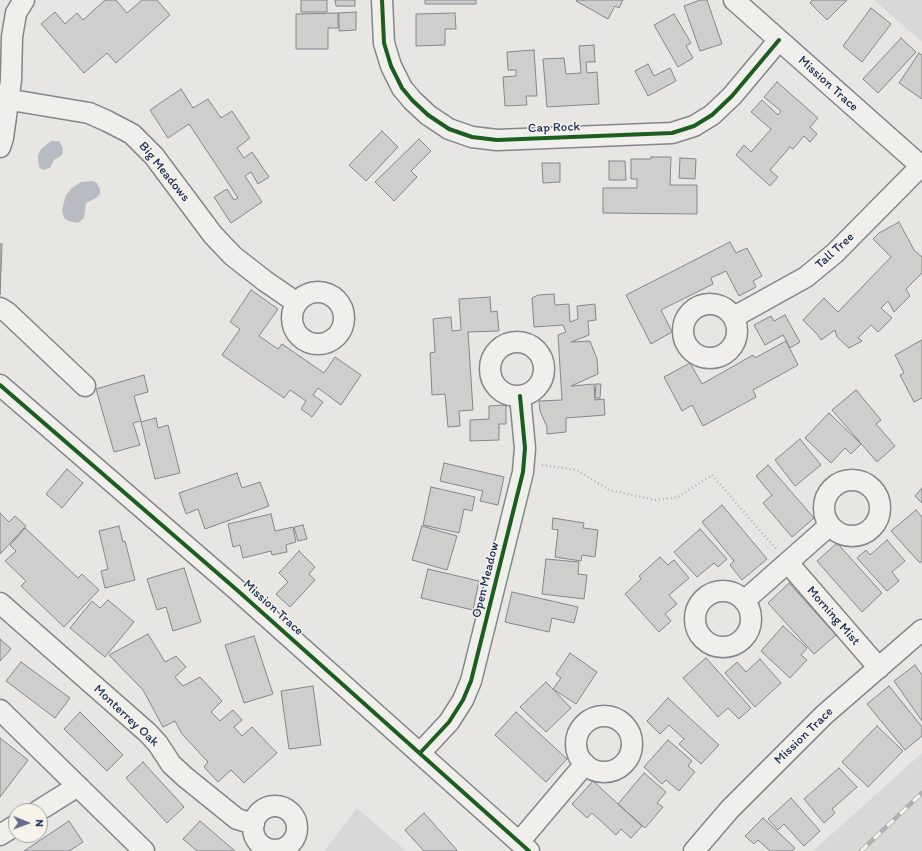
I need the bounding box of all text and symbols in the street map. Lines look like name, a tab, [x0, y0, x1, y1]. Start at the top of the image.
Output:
street label: Mission Trace	[795, 53, 861, 115]
street label: Cap Rock	[528, 119, 580, 137]
street label: Big Meadows	[135, 139, 193, 205]
street label: Tall Tree	[812, 229, 858, 273]
street label: Open Meadow	[469, 540, 503, 620]
street label: Mission Trace	[240, 577, 306, 639]
street label: Morning Mist	[803, 583, 863, 649]
street label: Monterrey Oak	[90, 682, 162, 750]
street label: Mission Trace	[771, 704, 837, 768]
north arrow	[8, 803, 48, 843]
text: N	[33, 819, 46, 827]

